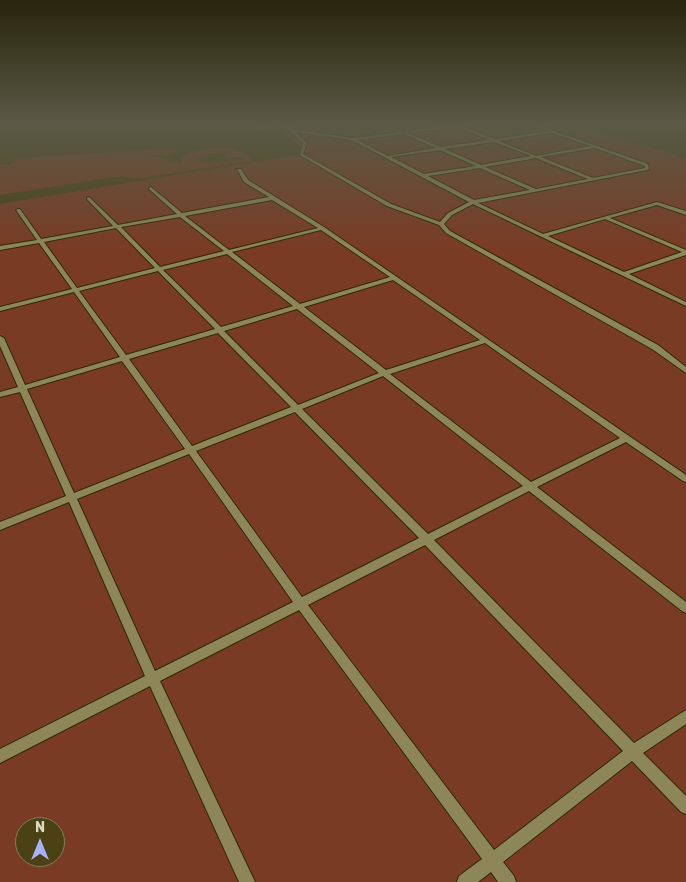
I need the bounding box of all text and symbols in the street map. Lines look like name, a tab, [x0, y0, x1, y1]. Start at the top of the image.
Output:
north arrow	[15, 817, 65, 867]
text: N	[35, 819, 45, 836]

